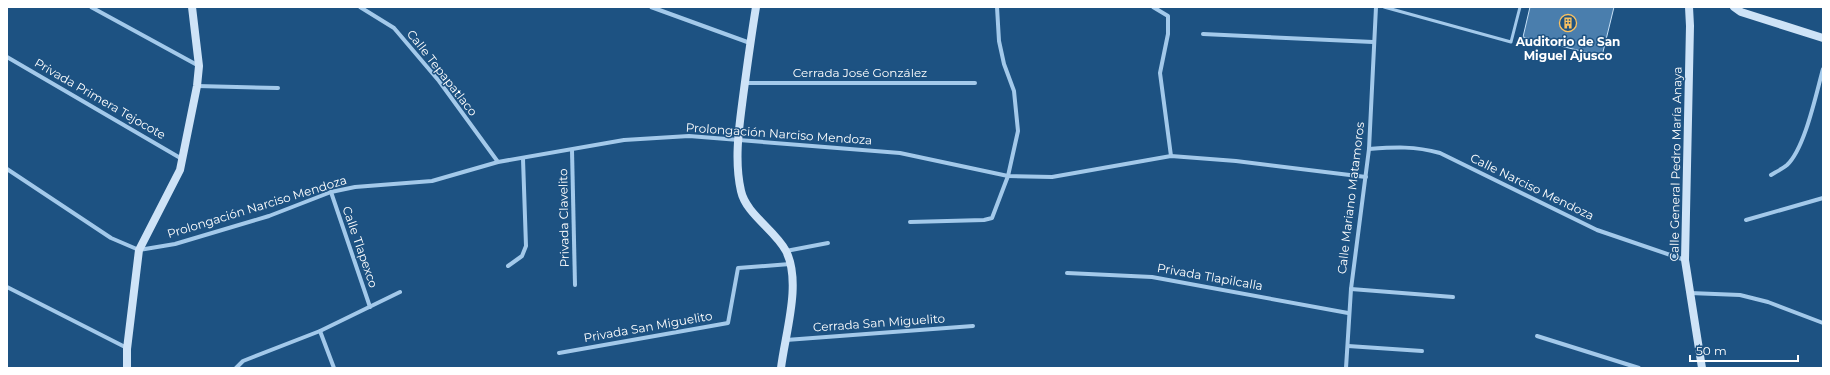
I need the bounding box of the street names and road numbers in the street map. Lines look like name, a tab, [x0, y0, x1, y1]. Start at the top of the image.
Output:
street label: Calle Tepapatlaco	[404, 26, 481, 119]
street label: Privada Primera Tejocote	[32, 55, 169, 142]
street label: Cerrada José González	[793, 65, 927, 80]
street label: Calle General Pedro María Anaya	[1666, 66, 1685, 262]
street label: Prolongación Narciso Mendoza	[685, 120, 873, 148]
street label: Calle Mariano Matamoros	[1334, 121, 1367, 275]
street label: Calle Narciso Mendoza	[1468, 150, 1597, 223]
street label: Privada Clavelito	[555, 168, 572, 268]
street label: Prolongación Narciso Mendoza	[165, 172, 348, 241]
street label: Calle Tlapexco	[340, 204, 381, 290]
street label: Privada Tlapilcalla	[1156, 260, 1264, 293]
street label: Privada San Miguelito	[582, 308, 713, 345]
street label: Cerrada San Miguelito	[812, 310, 946, 335]

